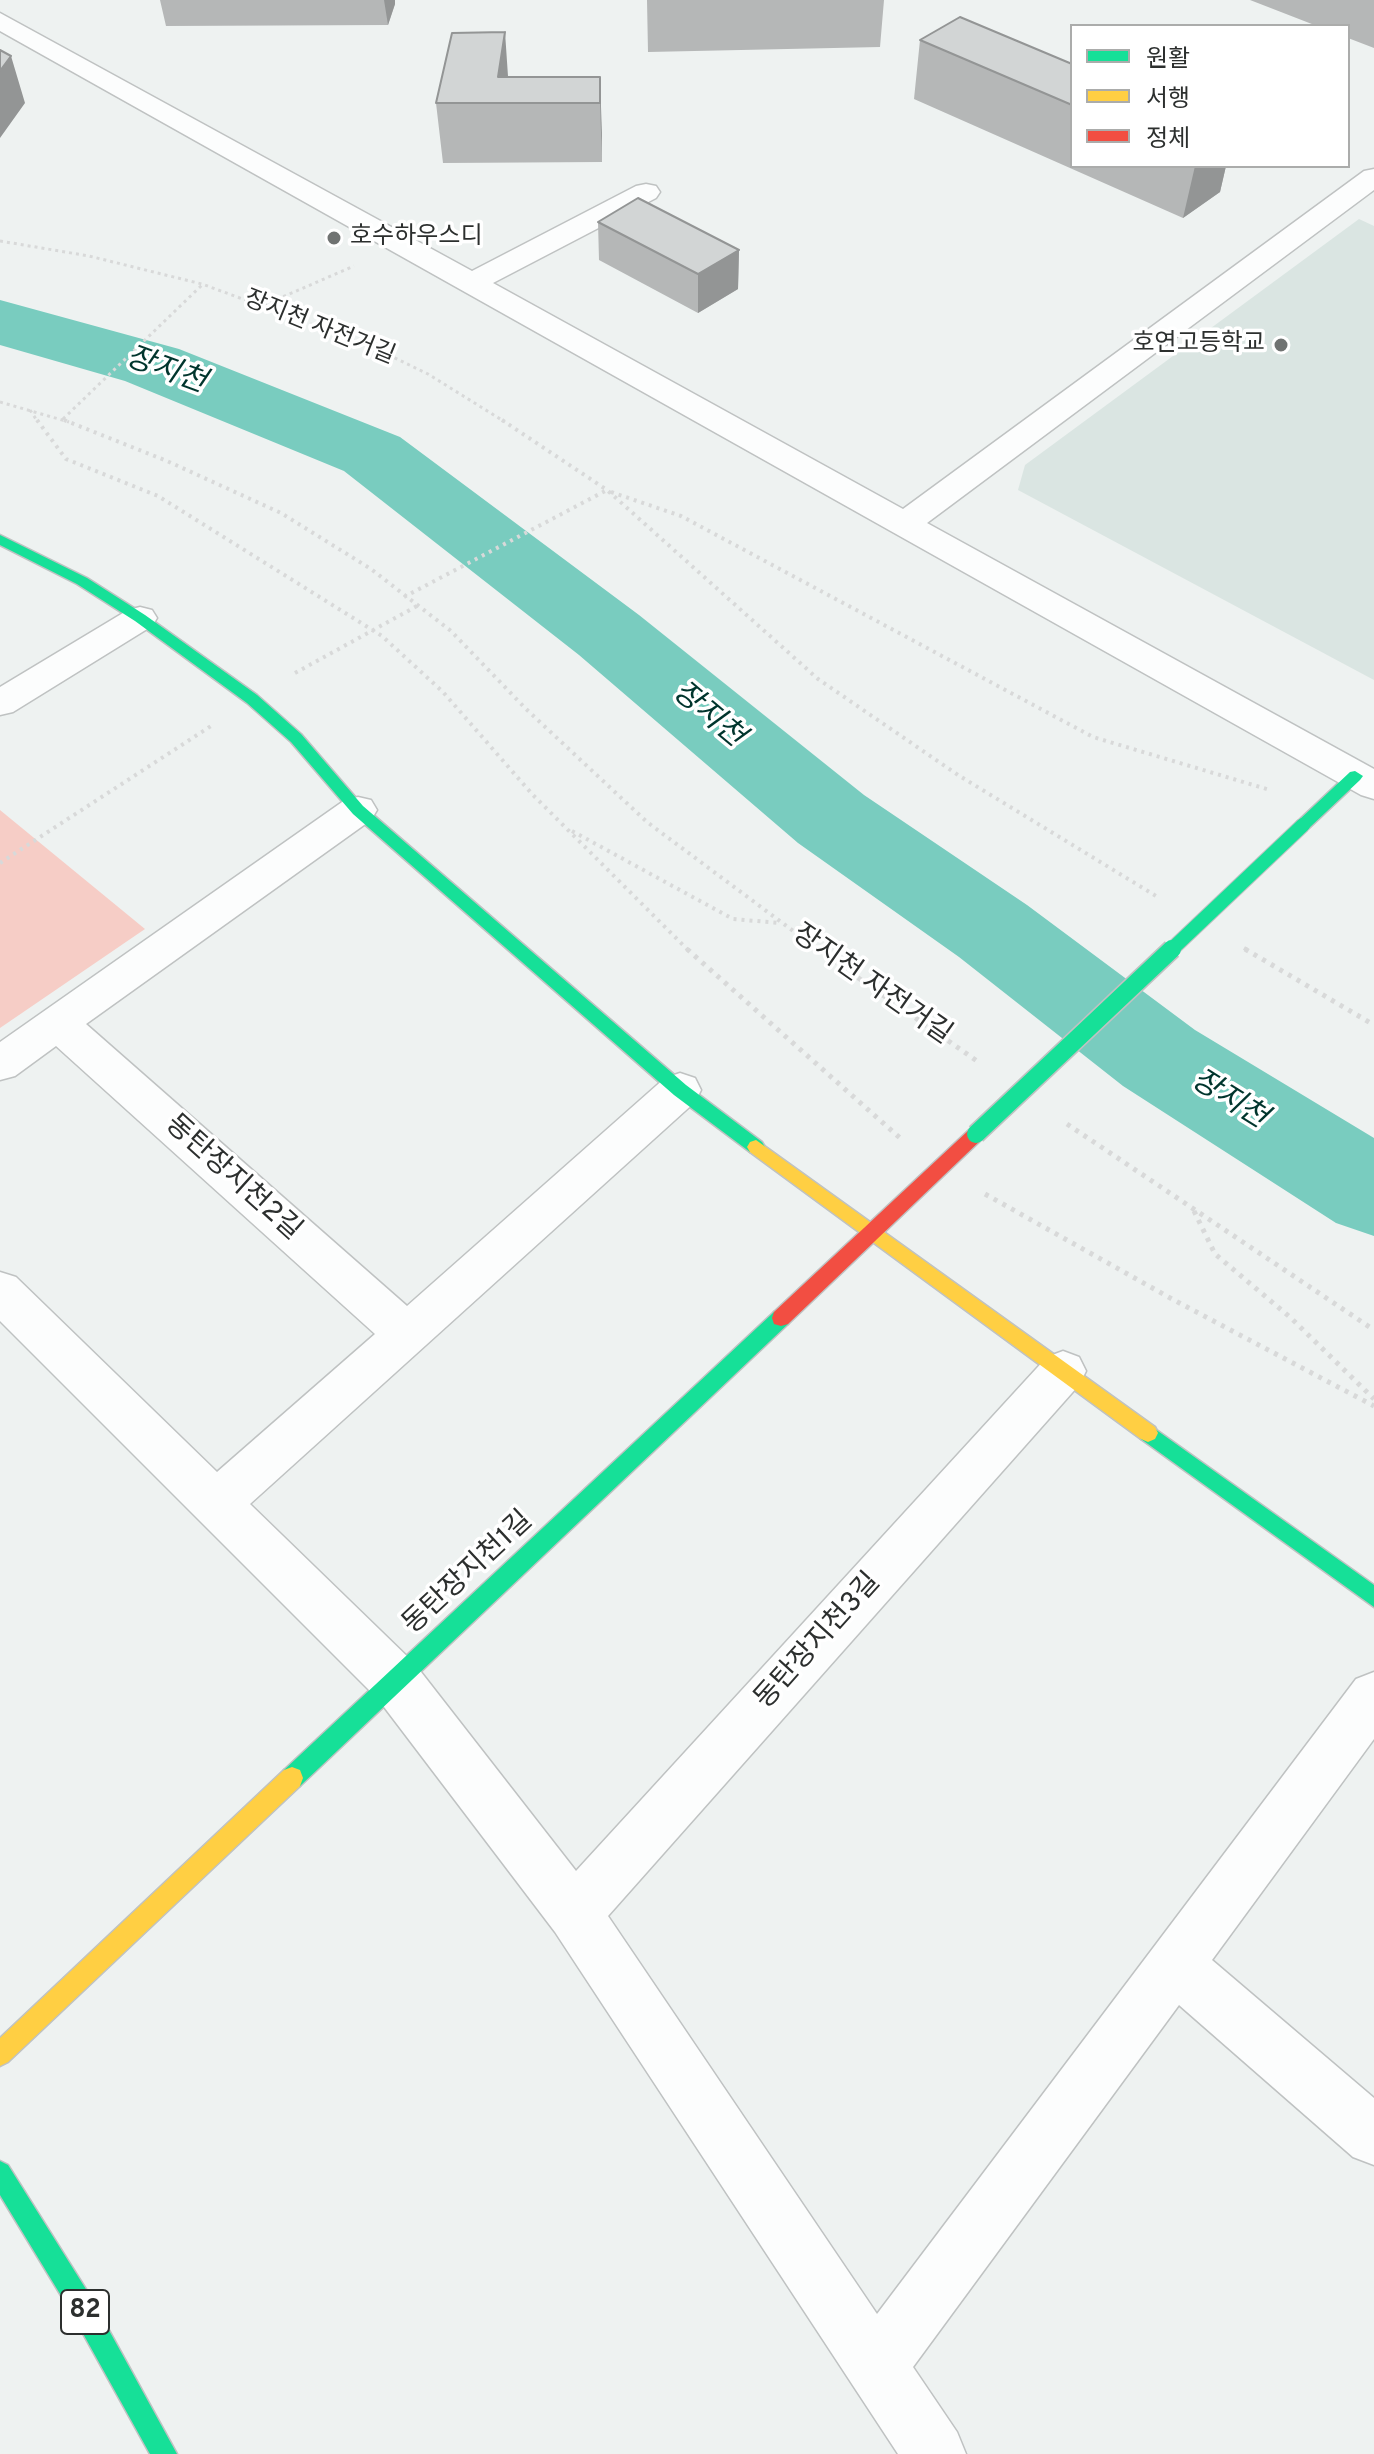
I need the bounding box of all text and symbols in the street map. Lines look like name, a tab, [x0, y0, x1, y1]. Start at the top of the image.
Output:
legend	[1070, 24, 1350, 168]
text: 원활	[1146, 45, 1190, 75]
text: 서행	[1146, 85, 1190, 115]
text: 정체	[1146, 125, 1190, 155]
place label: 호수하우스디	[350, 224, 482, 252]
marker: 호수하우스디	[325, 229, 343, 247]
street label: 장지천 자전거길	[239, 286, 399, 372]
place label: 호연고등학교	[1133, 331, 1265, 359]
marker: 호연고등학교	[1272, 336, 1290, 354]
water label: 장지천	[120, 341, 210, 403]
water label: 장지천	[664, 676, 750, 756]
street label: 장지천 자전거길	[785, 919, 957, 1053]
water label: 장지천	[1183, 1064, 1273, 1138]
street label: 동탄장지천2길	[157, 1109, 307, 1249]
street label: 동탄장지천1길	[397, 1505, 541, 1643]
street label: 동탄장지천3길	[749, 1567, 889, 1717]
road number: 82	[61, 2290, 109, 2334]

